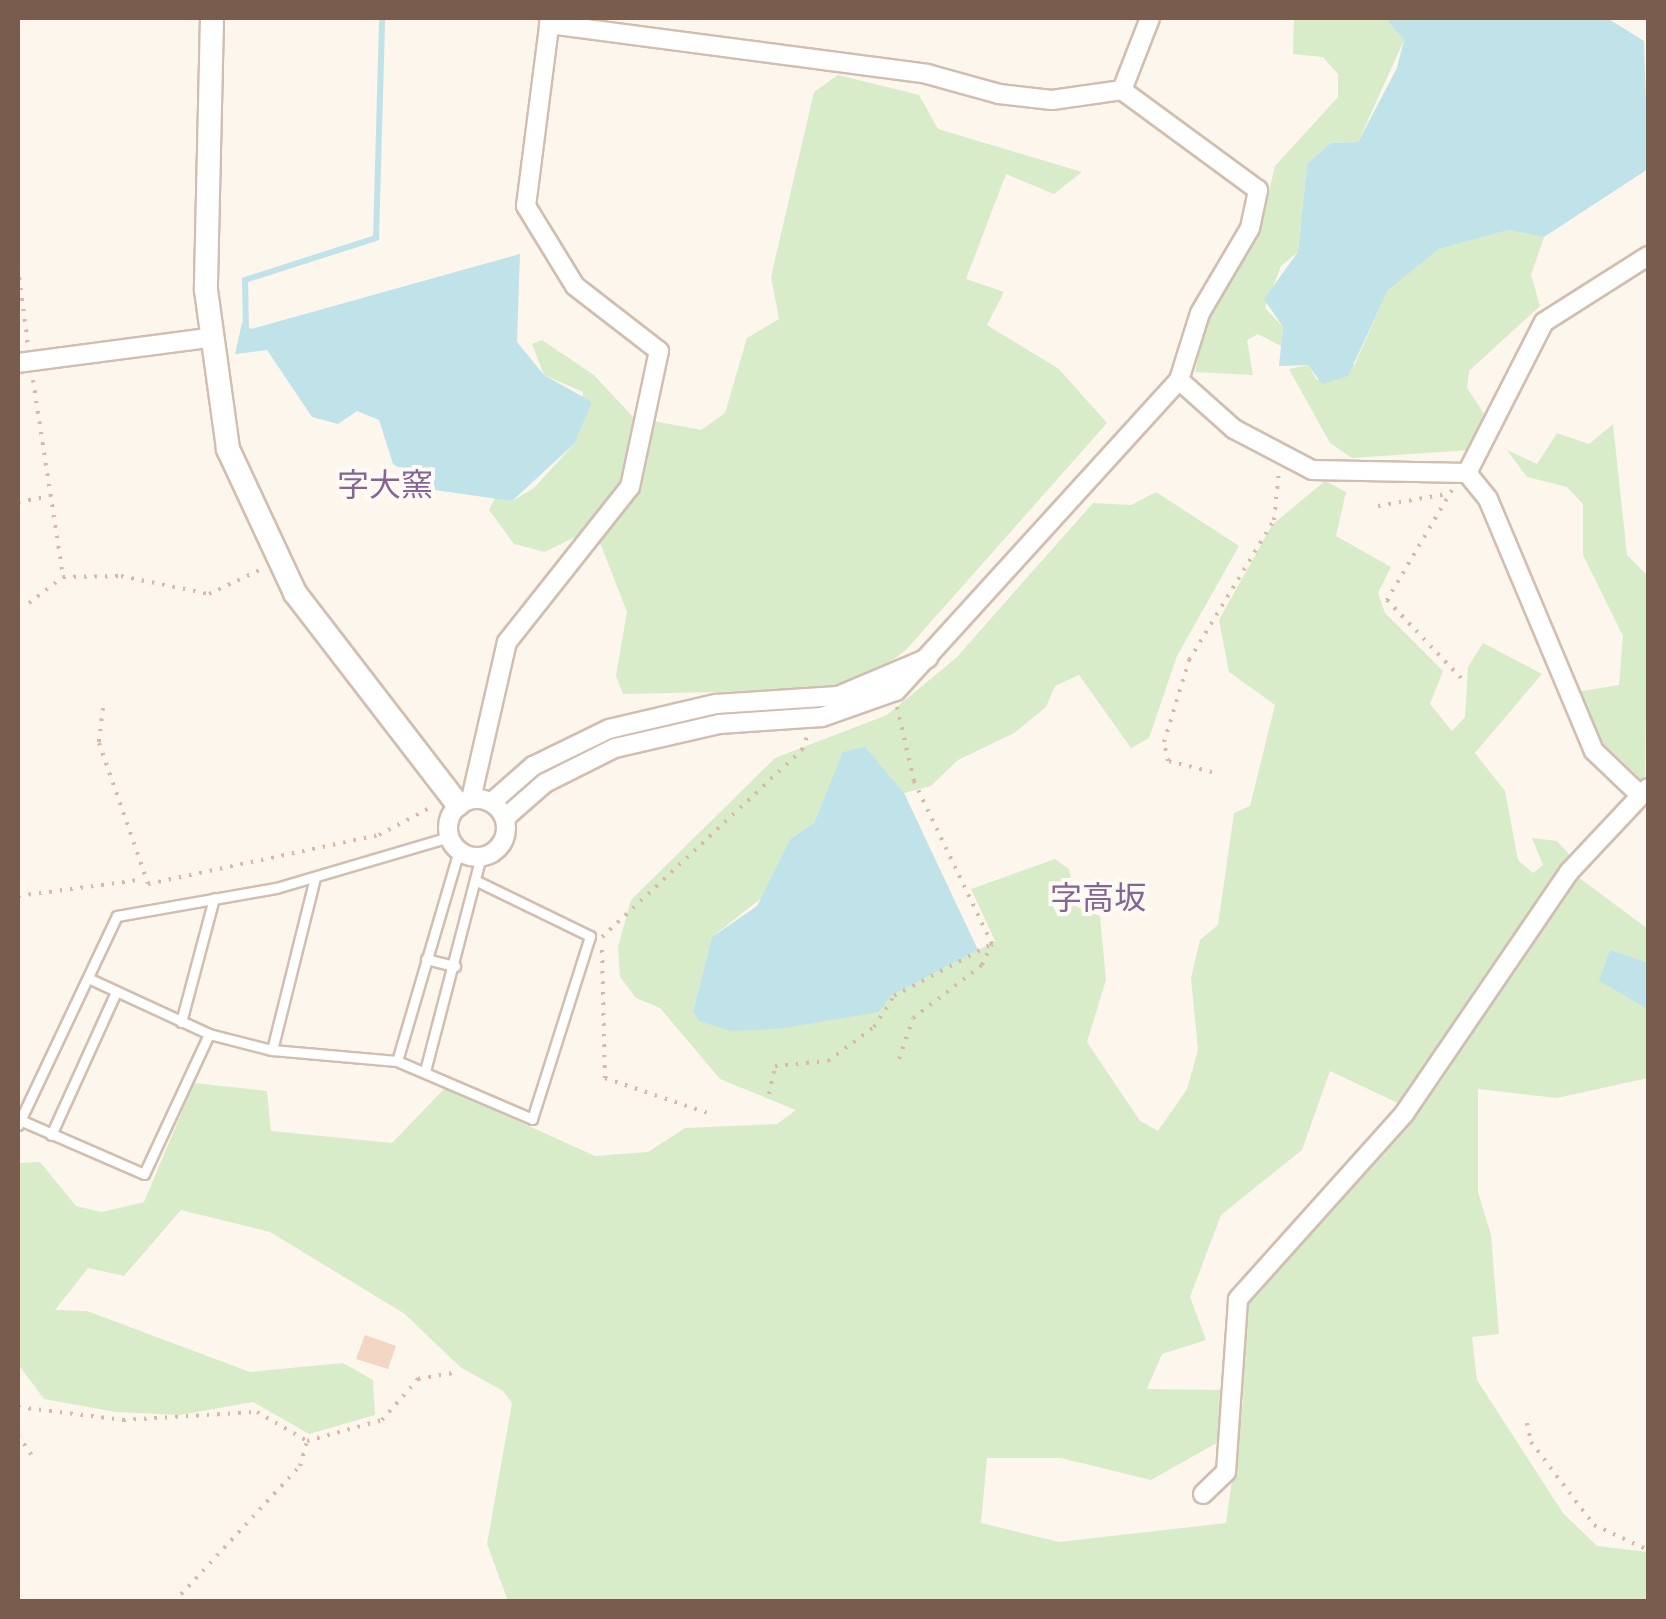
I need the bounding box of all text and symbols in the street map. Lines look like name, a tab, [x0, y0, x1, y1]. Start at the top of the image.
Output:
district label: 字大窯	[337, 466, 433, 504]
district label: 字高坂	[1050, 879, 1146, 917]

